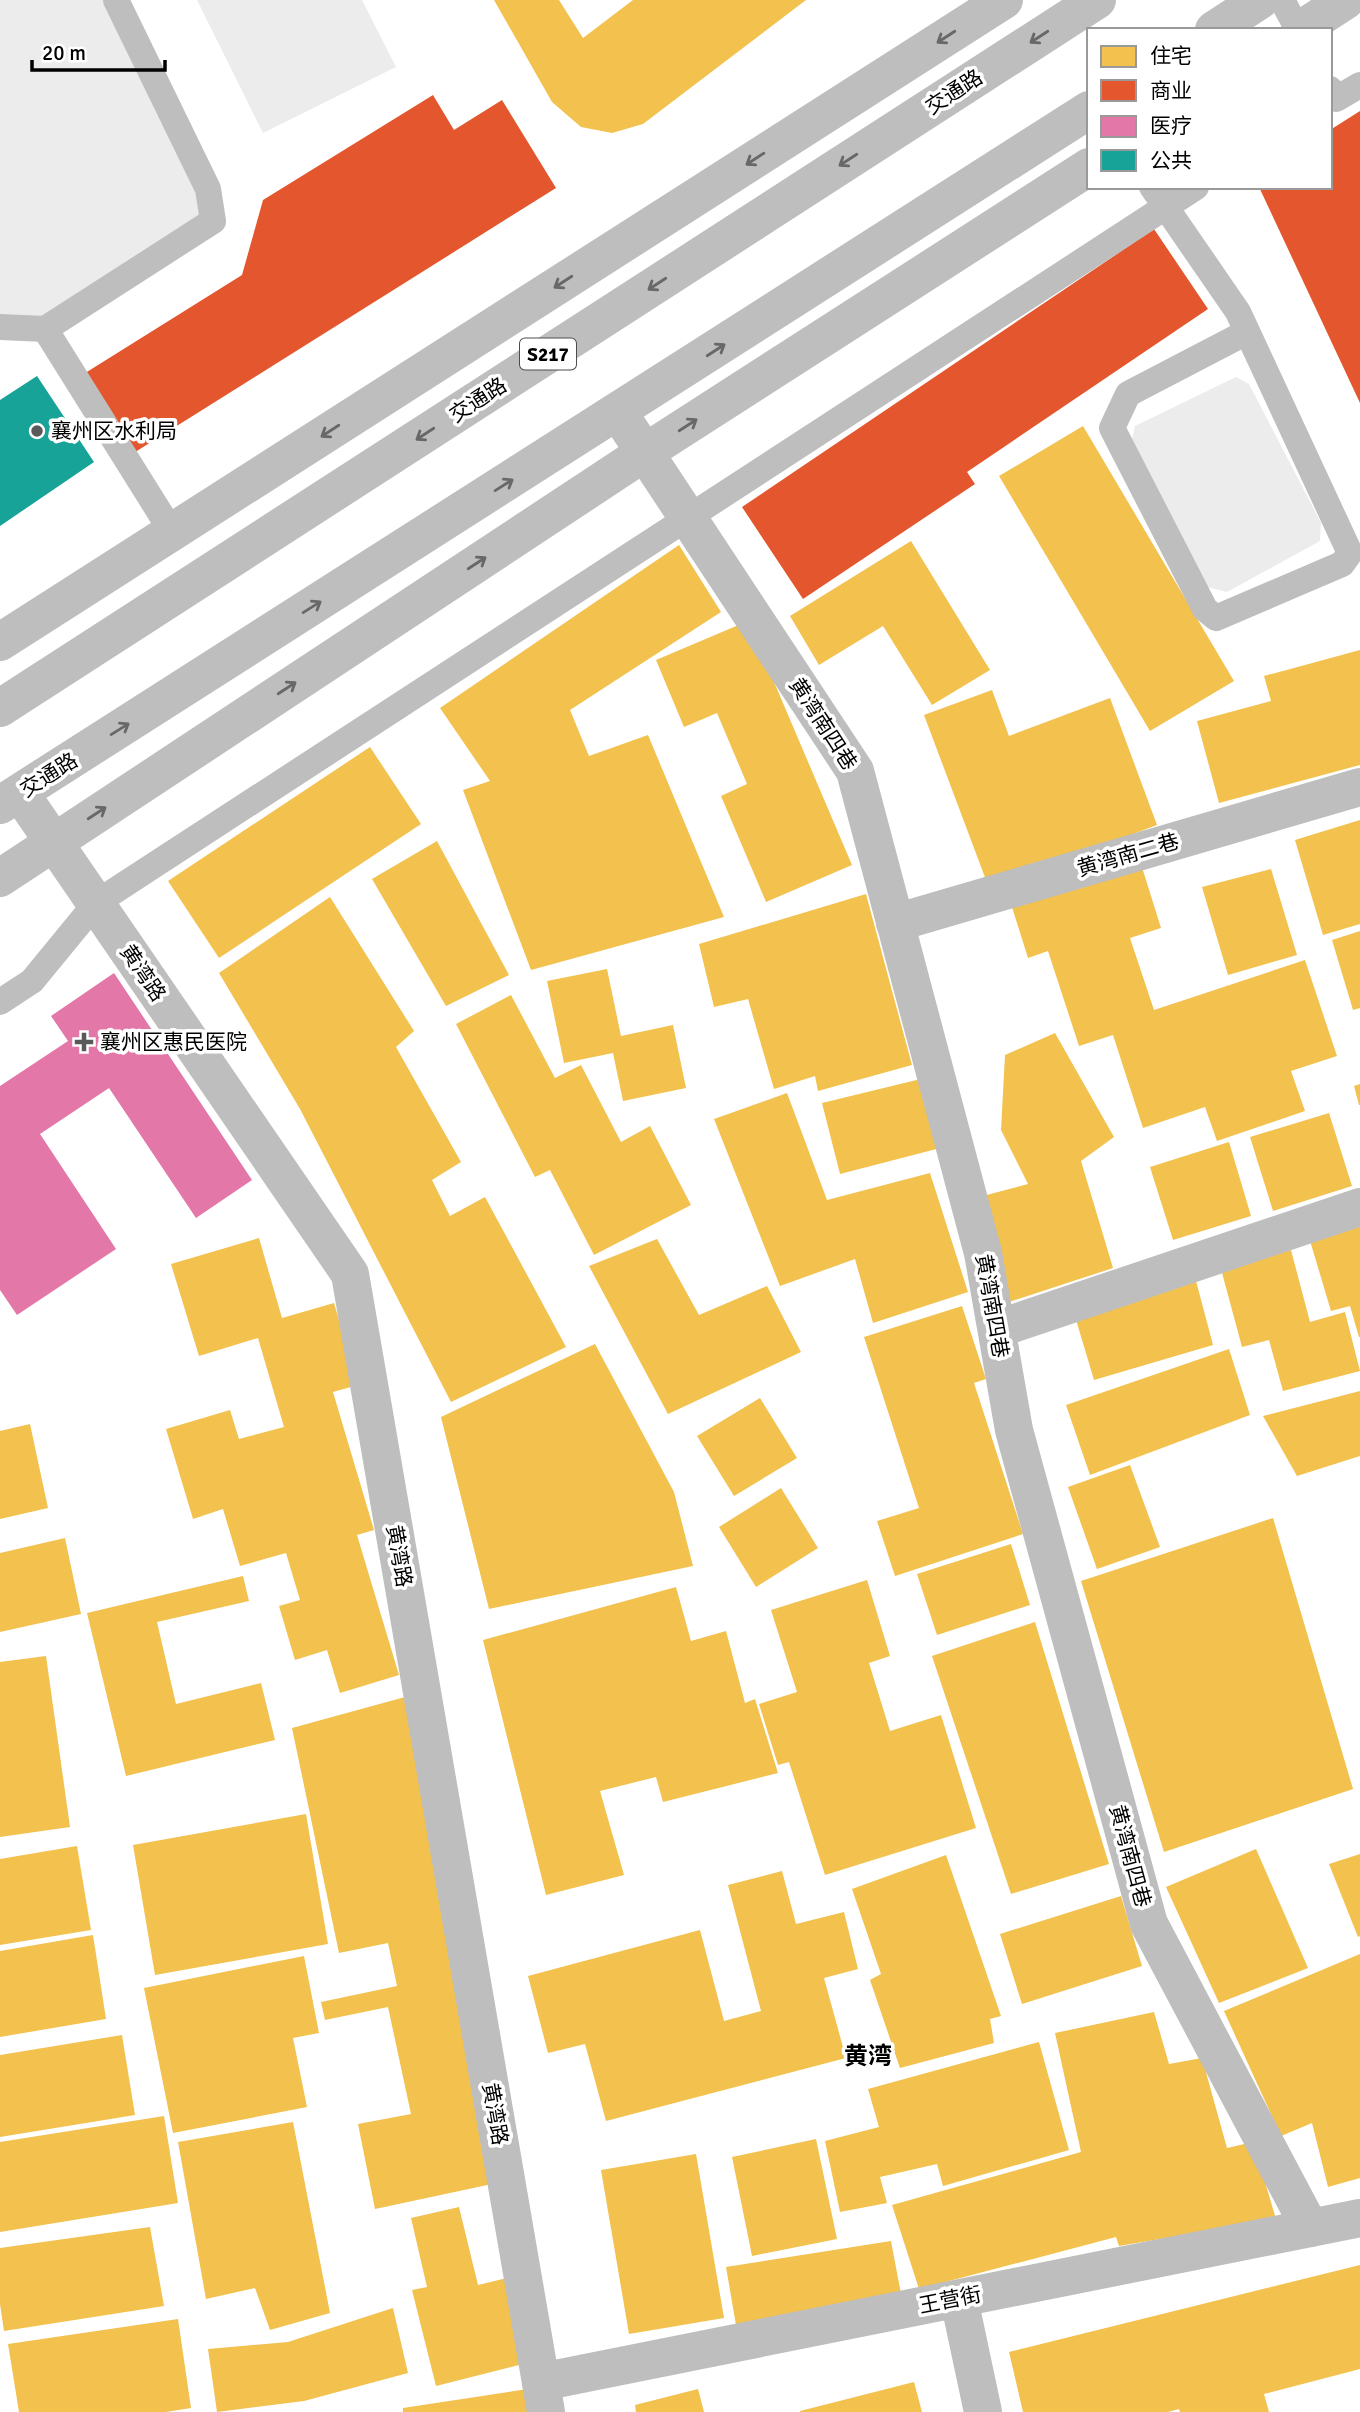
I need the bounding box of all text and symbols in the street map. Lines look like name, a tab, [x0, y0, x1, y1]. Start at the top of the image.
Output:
scale bar	[32, 28, 164, 72]
legend	[1087, 28, 1332, 189]
one-way arrow	[937, 30, 957, 44]
one-way arrow	[1030, 30, 1050, 44]
text: 20 m	[42, 40, 86, 66]
text: 住宅	[1150, 43, 1192, 69]
street label: 交通路	[921, 64, 987, 120]
text: 商业	[1150, 78, 1192, 104]
text: 医疗	[1150, 113, 1192, 139]
text: 公共	[1150, 148, 1192, 174]
one-way arrow	[745, 153, 765, 167]
one-way arrow	[839, 153, 858, 168]
one-way arrow	[554, 275, 573, 289]
one-way arrow	[648, 276, 667, 291]
road number: S217	[520, 338, 576, 370]
one-way arrow	[706, 342, 725, 357]
street label: 交通路	[445, 372, 511, 428]
one-way arrow	[678, 417, 697, 432]
place label: 襄州区水利局	[51, 418, 177, 444]
marker: 襄州区水利局	[29, 423, 45, 439]
one-way arrow	[321, 424, 341, 438]
one-way arrow	[415, 427, 435, 441]
one-way arrow	[493, 478, 513, 492]
one-way arrow	[467, 556, 486, 570]
one-way arrow	[301, 600, 321, 614]
street label: 黄湾南四巷	[784, 673, 862, 775]
one-way arrow	[277, 681, 297, 695]
one-way arrow	[109, 722, 129, 736]
street label: 交通路	[15, 747, 83, 803]
one-way arrow	[87, 806, 107, 820]
street label: 黄湾南二巷	[1074, 828, 1182, 882]
street label: 黄湾路	[115, 940, 171, 1006]
place label: 襄州区惠民医院	[100, 1029, 247, 1055]
marker: 襄州区惠民医院	[74, 1032, 94, 1052]
street label: 黄湾南四巷	[970, 1252, 1014, 1360]
street label: 黄湾路	[381, 1523, 417, 1589]
street label: 黄湾南四巷	[1104, 1802, 1156, 1910]
district label: 黄湾	[844, 2041, 892, 2071]
street label: 黄湾路	[477, 2081, 513, 2147]
street label: 王营街	[917, 2281, 983, 2319]

